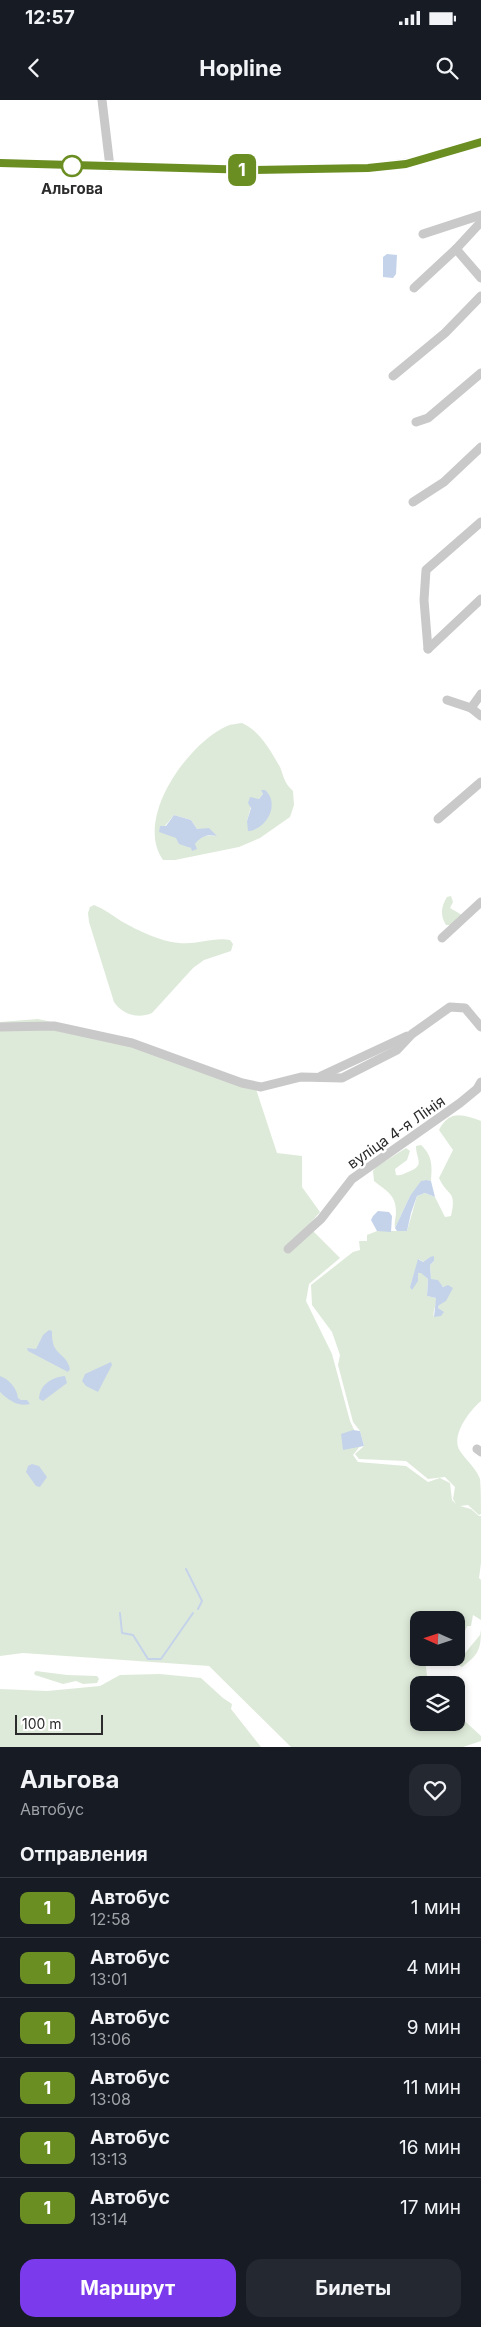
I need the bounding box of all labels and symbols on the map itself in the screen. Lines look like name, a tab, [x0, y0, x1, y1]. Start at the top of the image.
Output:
line badge: 1	[226, 154, 258, 186]
marker: Альгова	[61, 155, 83, 177]
place label: Альгова	[41, 179, 103, 198]
street label: вуліца 4-я Лінія	[344, 1091, 448, 1173]
north arrow	[410, 1611, 465, 1666]
scale bar	[15, 1712, 102, 1735]

